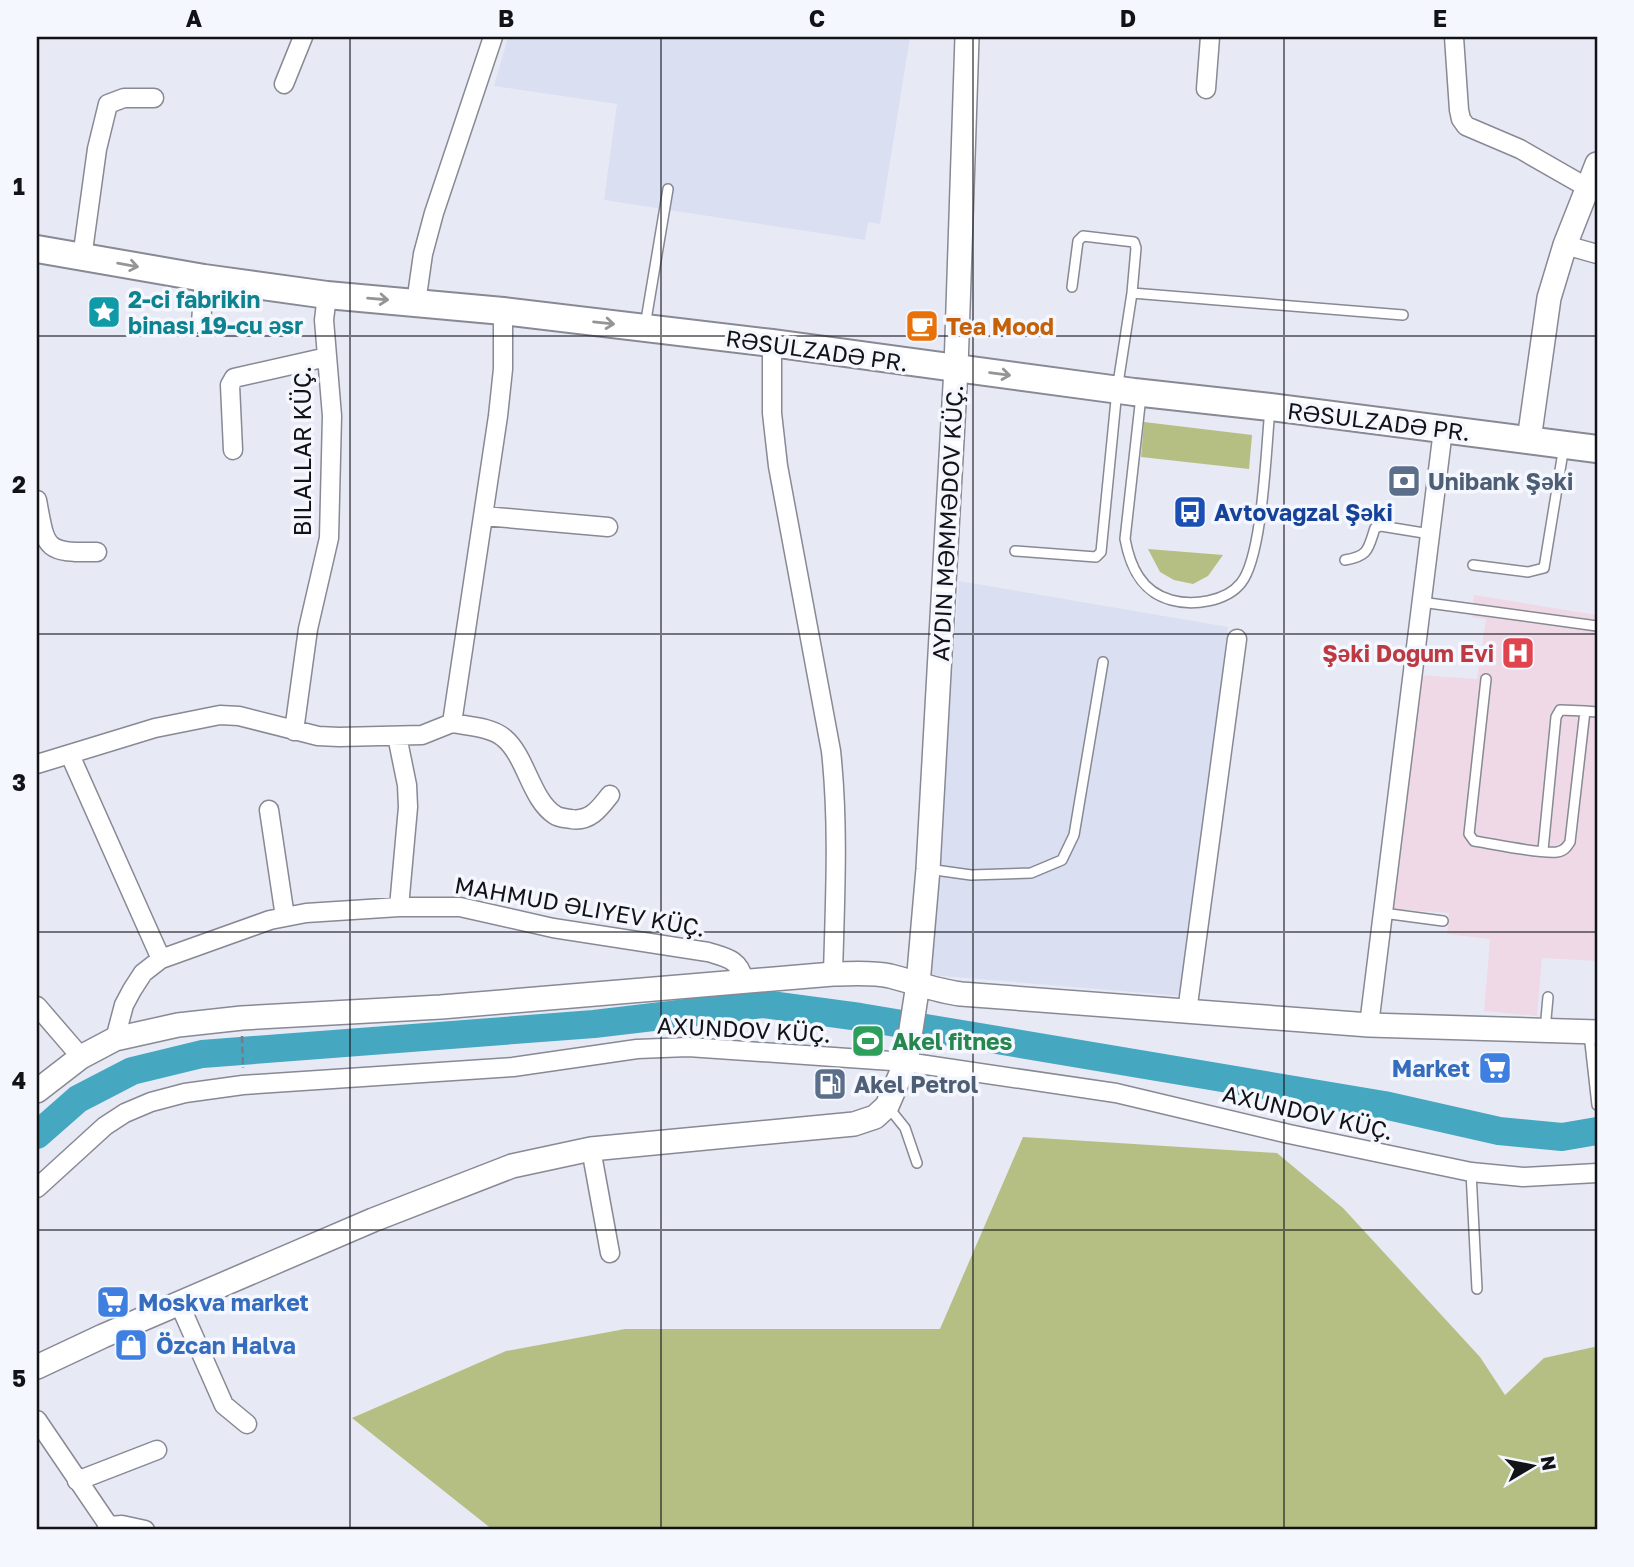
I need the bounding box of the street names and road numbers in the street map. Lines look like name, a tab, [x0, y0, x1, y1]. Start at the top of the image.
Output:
street label: RƏSULZADƏ PR.	[724, 323, 910, 377]
street label: BILALLAR KÜÇ.	[288, 366, 316, 536]
street label: AYDIN MƏMMƏDOV KÜÇ.	[926, 384, 968, 662]
street label: RƏSULZADƏ PR.	[1286, 396, 1472, 446]
street label: MAHMUD ƏLIYEV KÜÇ.	[453, 870, 707, 942]
street label: AXUNDOV KÜÇ.	[656, 1010, 832, 1048]
street label: AXUNDOV KÜÇ.	[1220, 1079, 1396, 1145]

